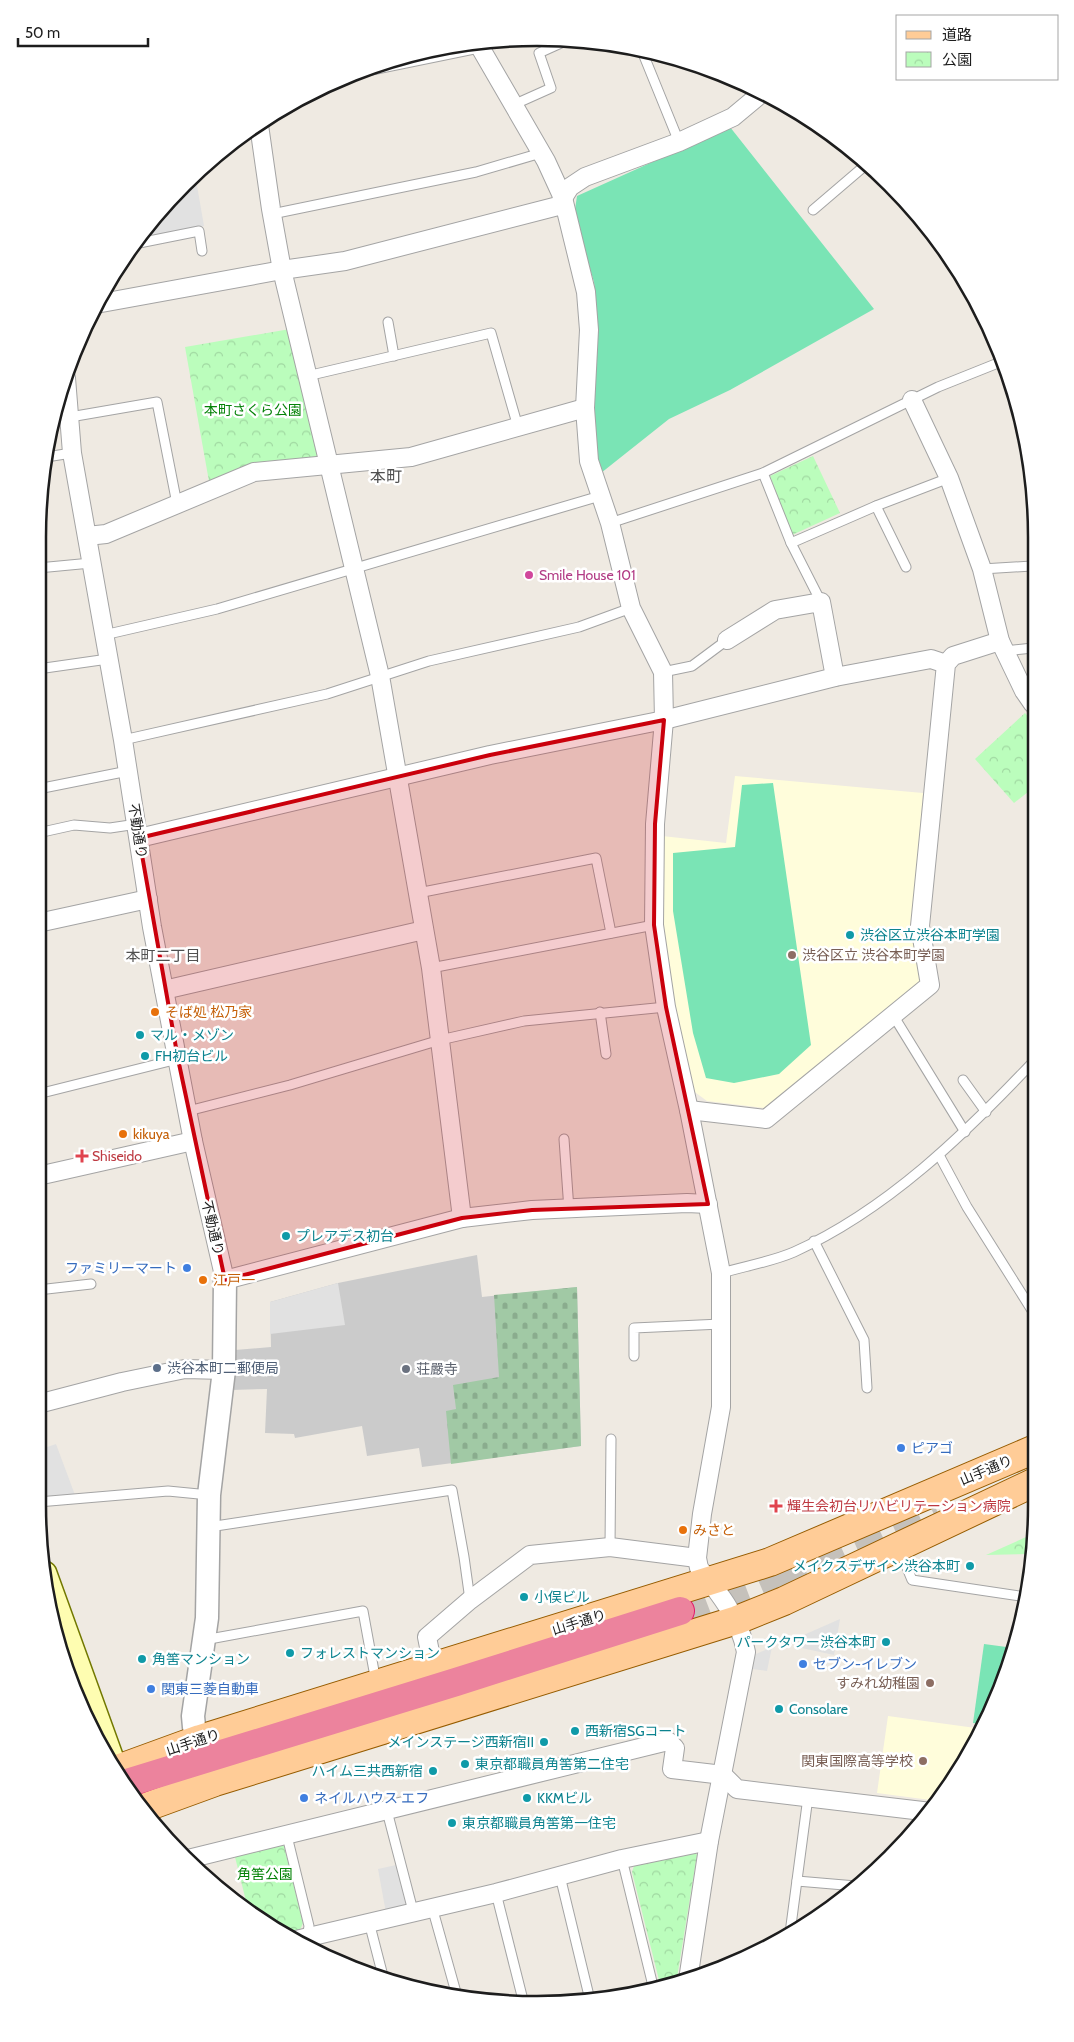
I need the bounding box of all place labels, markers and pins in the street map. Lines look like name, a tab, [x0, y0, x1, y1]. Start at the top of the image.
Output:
place label: Smile House 101	[539, 566, 636, 584]
marker: Smile House 101	[523, 569, 535, 581]
place label: 渋谷区立渋谷本町学園	[860, 926, 1000, 944]
marker: 渋谷区立渋谷本町学園	[844, 929, 856, 941]
place label: 渋谷区立 渋谷本町学園	[802, 946, 945, 964]
marker: 渋谷区立 渋谷本町学園	[786, 949, 798, 961]
place label: そば処 松乃家	[165, 1003, 252, 1021]
marker: そば処 松乃家	[149, 1006, 161, 1018]
place label: マル・メゾン	[150, 1026, 234, 1044]
marker: マル・メゾン	[134, 1029, 146, 1041]
place label: FH初台ビル	[155, 1047, 228, 1065]
marker: FH初台ビル	[139, 1050, 151, 1062]
place label: kikuya	[133, 1125, 170, 1143]
marker: kikuya	[117, 1128, 129, 1140]
place label: Shiseido	[92, 1147, 142, 1165]
marker: Shiseido	[76, 1150, 88, 1162]
place label: プレアデス初台	[296, 1227, 394, 1245]
marker: プレアデス初台	[280, 1230, 292, 1242]
place label: ファミリーマート	[65, 1259, 177, 1277]
marker: ファミリーマート	[181, 1262, 193, 1274]
place label: 江戸一	[213, 1271, 255, 1289]
marker: 江戸一	[197, 1274, 209, 1286]
place label: 渋谷本町二郵便局	[167, 1359, 279, 1377]
place label: 荘嚴寺	[416, 1360, 458, 1378]
marker: 渋谷本町二郵便局	[151, 1362, 163, 1374]
marker: 荘嚴寺	[400, 1363, 412, 1375]
place label: ピアゴ	[911, 1439, 953, 1457]
marker: ピアゴ	[895, 1442, 907, 1454]
place label: 輝生会初台リハビリテーション病院	[787, 1497, 1011, 1515]
marker: 輝生会初台リハビリテーション病院	[769, 1499, 783, 1513]
place label: みさと	[693, 1521, 735, 1539]
marker: みさと	[677, 1524, 689, 1536]
place label: メイクスデザイン渋谷本町	[793, 1557, 960, 1575]
marker: メイクスデザイン渋谷本町	[964, 1560, 976, 1572]
place label: 小俣ビル	[534, 1588, 590, 1606]
marker: 小俣ビル	[518, 1591, 530, 1603]
place label: パークタワー渋谷本町	[737, 1633, 876, 1651]
marker: パークタワー渋谷本町	[880, 1636, 892, 1648]
place label: フォレストマンション	[300, 1644, 440, 1662]
marker: フォレストマンション	[284, 1647, 296, 1659]
place label: 角筈マンション	[152, 1650, 250, 1668]
marker: 角筈マンション	[136, 1653, 148, 1665]
place label: セブン-イレブン	[813, 1655, 917, 1673]
marker: セブン-イレブン	[797, 1658, 809, 1670]
place label: すみれ幼稚園	[836, 1674, 920, 1692]
marker: すみれ幼稚園	[924, 1677, 936, 1689]
place label: 関東三菱自動車	[161, 1680, 259, 1698]
marker: 関東三菱自動車	[145, 1683, 157, 1695]
place label: Consolare	[789, 1700, 848, 1718]
marker: Consolare	[773, 1703, 785, 1715]
place label: 西新宿SGコート	[585, 1722, 687, 1740]
marker: 西新宿SGコート	[569, 1725, 581, 1737]
place label: メインステージ西新宿II	[387, 1733, 534, 1751]
marker: メインステージ西新宿II	[538, 1736, 550, 1748]
place label: 関東国際高等学校	[801, 1752, 913, 1770]
place label: 東京都職員角筈第二住宅	[475, 1755, 629, 1773]
marker: 関東国際高等学校	[917, 1755, 929, 1767]
marker: 東京都職員角筈第二住宅	[459, 1758, 471, 1770]
place label: ハイム三共西新宿	[312, 1762, 423, 1780]
marker: ハイム三共西新宿	[427, 1765, 439, 1777]
place label: ネイルハウス エフ	[314, 1789, 429, 1807]
place label: KKMビル	[537, 1789, 592, 1807]
marker: ネイルハウス エフ	[298, 1792, 310, 1804]
marker: KKMビル	[521, 1792, 533, 1804]
place label: 東京都職員角筈第一住宅	[462, 1814, 616, 1832]
marker: 東京都職員角筈第一住宅	[446, 1817, 458, 1829]

